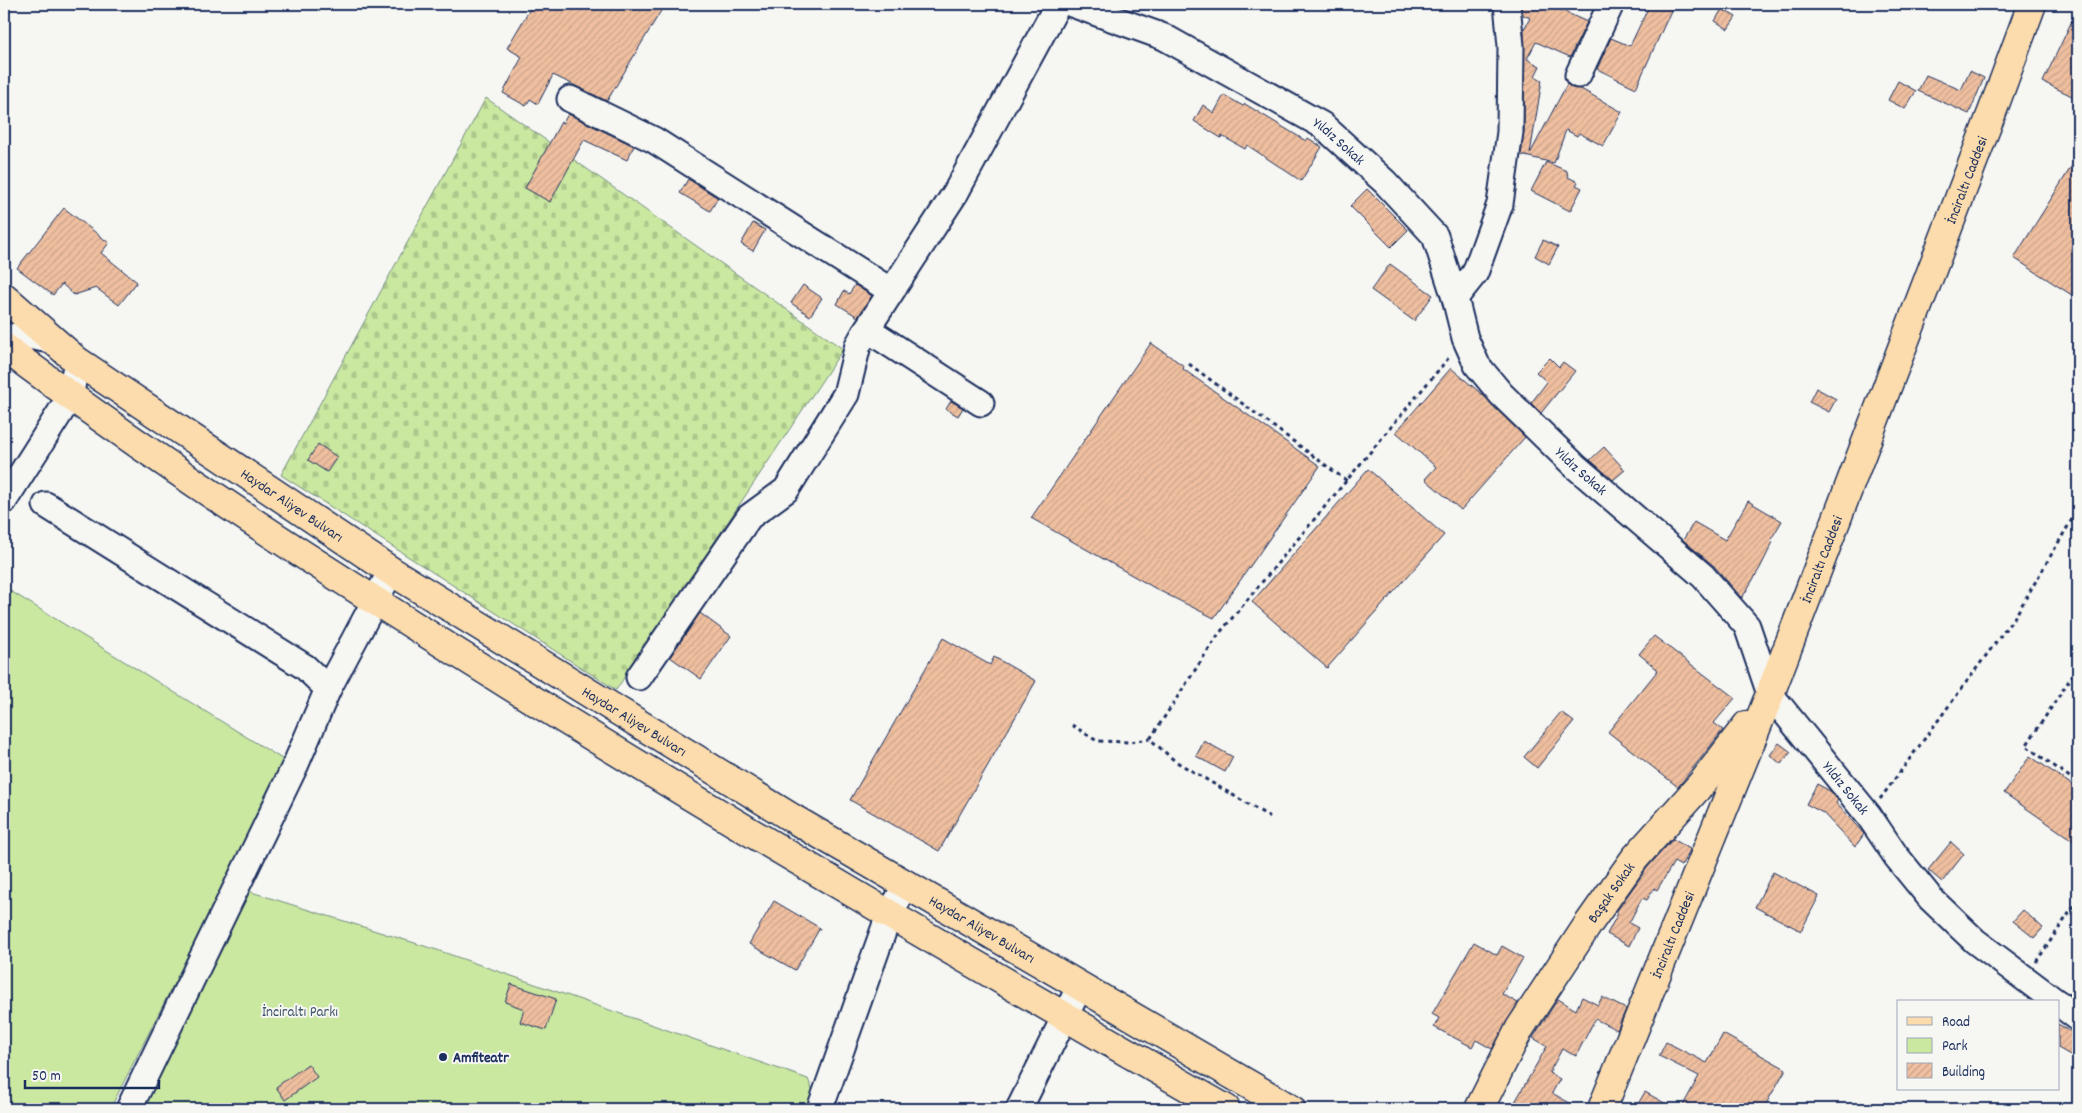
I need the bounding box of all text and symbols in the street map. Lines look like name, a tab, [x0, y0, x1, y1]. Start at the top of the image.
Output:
street label: Yıldız Sokak	[1308, 113, 1369, 172]
street label: İnciraltı Caddesi	[1941, 133, 1995, 228]
street label: Yıldız Sokak	[1549, 443, 1611, 502]
street label: Haydar Aliyev Bulvarı	[235, 464, 347, 549]
street label: İnciraltı Caddesi	[1797, 513, 1850, 607]
street label: Haydar Aliyev Bulvarı	[577, 682, 691, 764]
street label: Yıldız Sokak	[1816, 758, 1873, 821]
street label: Başak Sokak	[1583, 859, 1642, 928]
street label: İnciraltı Caddesi	[1647, 888, 1702, 982]
street label: Haydar Aliyev Bulvarı	[924, 891, 1039, 970]
legend	[1897, 1000, 2060, 1090]
park label: İnciraltı Parkı	[262, 1002, 338, 1024]
text: Road	[1942, 1012, 1970, 1034]
text: Park	[1942, 1036, 1968, 1058]
place label: Amfiteatr	[453, 1048, 509, 1070]
marker: Amfiteatr	[437, 1051, 449, 1063]
scale bar	[25, 1058, 159, 1090]
text: Building	[1942, 1062, 1985, 1084]
text: 50 m	[32, 1066, 61, 1088]

